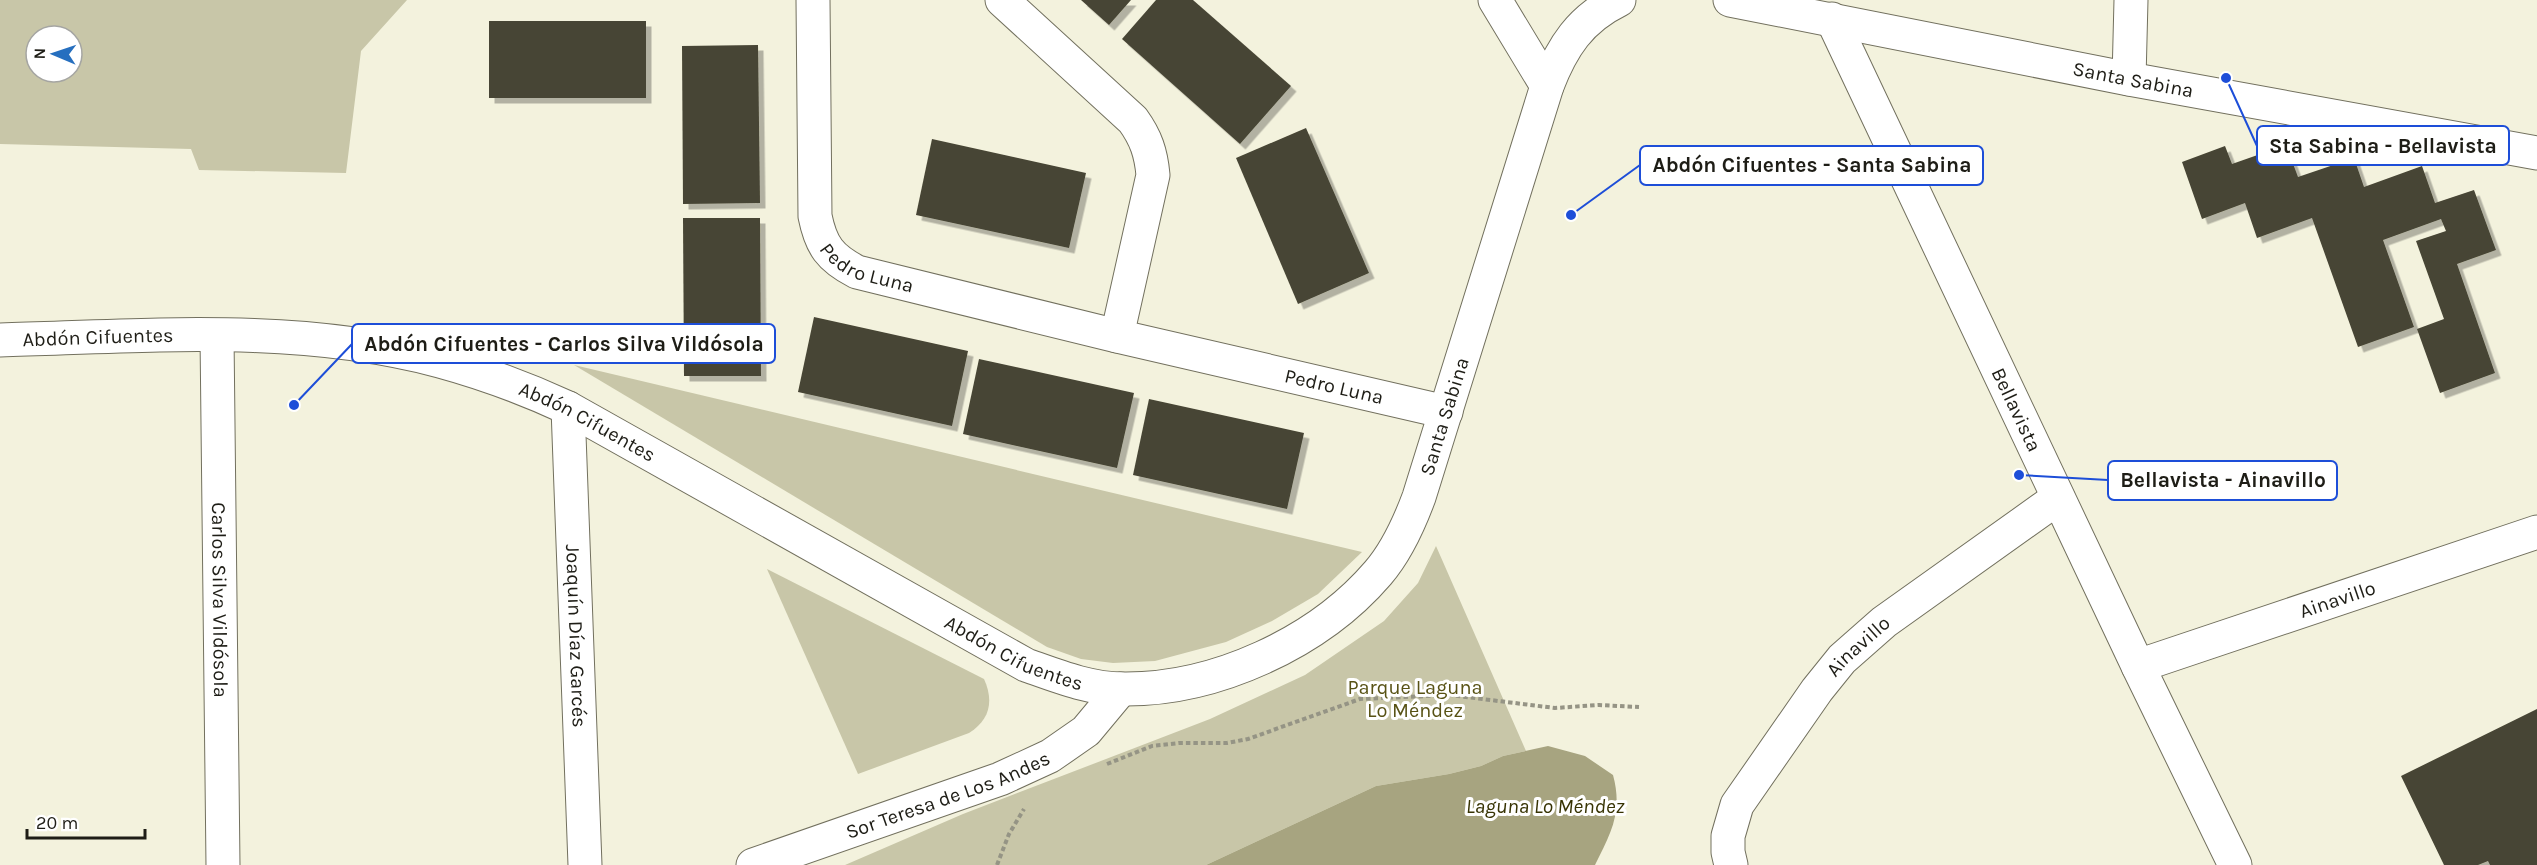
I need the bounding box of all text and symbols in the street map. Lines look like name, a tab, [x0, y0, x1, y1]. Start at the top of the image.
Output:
north arrow	[24, 24, 84, 84]
text: N	[30, 47, 49, 60]
street label: Santa Sabina	[2071, 57, 2195, 102]
callout: Sta Sabina - Bellavista	[2257, 126, 2509, 165]
text: Sta Sabina - Bellavista	[2269, 134, 2497, 158]
callout: Abdón Cifuentes - Santa Sabina	[1640, 146, 1983, 185]
text: Abdón Cifuentes - Santa Sabina	[1653, 153, 1971, 177]
street label: Pedro Luna	[815, 239, 916, 298]
street label: Abdón Cifuentes	[22, 324, 174, 351]
callout: Abdón Cifuentes - Carlos Silva Vildósola	[352, 324, 775, 363]
text: Abdón Cifuentes - Carlos Silva Vildósola	[364, 332, 764, 356]
street label: Santa Sabina	[1415, 355, 1474, 478]
street label: Pedro Luna	[1282, 364, 1386, 409]
street label: Bellavista	[1987, 364, 2046, 455]
street label: Abdón Cifuentes	[516, 377, 659, 467]
callout: Bellavista - Ainavillo	[2108, 461, 2337, 500]
text: Bellavista - Ainavillo	[2120, 468, 2326, 492]
street label: Carlos Silva Vildósola	[207, 502, 232, 698]
street label: Joaquín Díaz Garcés	[561, 544, 591, 728]
street label: Ainavillo	[2297, 576, 2378, 623]
street label: Abdón Cifuentes	[940, 611, 1085, 695]
street label: Ainavillo	[1822, 611, 1895, 681]
park label: Parque Laguna Lo Méndez	[1348, 676, 1482, 722]
street label: Sor Teresa de Los Andes	[843, 747, 1054, 844]
water label: Laguna Lo Méndez	[1466, 794, 1624, 818]
scale bar	[27, 802, 146, 840]
text: 20 m	[36, 812, 78, 834]

